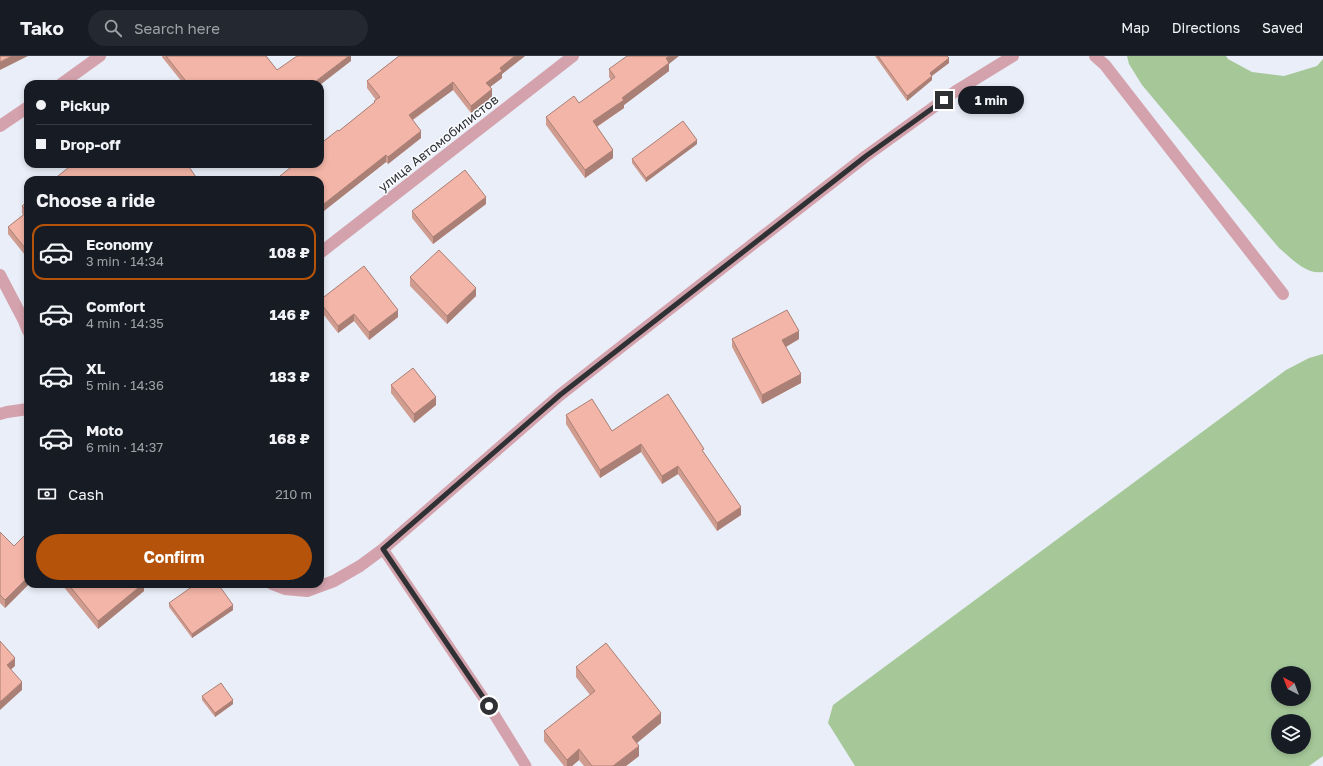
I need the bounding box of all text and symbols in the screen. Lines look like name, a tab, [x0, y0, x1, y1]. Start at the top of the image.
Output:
search box	[88, 10, 368, 46]
text: Tako	[20, 16, 64, 39]
icon: search	[102, 17, 124, 39]
text: Search here	[134, 19, 220, 37]
text: Map	[1121, 19, 1150, 36]
text: Directions	[1172, 19, 1240, 36]
text: Saved	[1262, 19, 1303, 36]
callout: 1 min	[958, 86, 1024, 114]
street label: улица Автомобилистов	[375, 91, 501, 195]
route end	[935, 91, 953, 109]
text: 1 min	[975, 92, 1007, 108]
text: Pickup	[60, 96, 110, 114]
text: Drop-off	[60, 135, 120, 153]
text: Choose a ride	[36, 189, 155, 211]
icon: car	[38, 234, 74, 270]
text: Economy	[86, 235, 153, 253]
text: 108 ₽	[269, 243, 310, 261]
text: 3 min · 14:34	[86, 253, 164, 269]
icon: car	[38, 296, 74, 332]
text: Comfort	[86, 297, 145, 315]
text: 146 ₽	[269, 305, 310, 323]
text: 4 min · 14:35	[86, 315, 164, 331]
icon: car	[38, 358, 74, 394]
text: XL	[86, 359, 105, 377]
text: 183 ₽	[270, 367, 310, 385]
text: 5 min · 14:36	[86, 377, 164, 393]
icon: car	[38, 420, 74, 456]
text: Moto	[86, 421, 123, 439]
text: 168 ₽	[269, 429, 310, 447]
text: 6 min · 14:37	[86, 439, 163, 455]
icon: cash	[36, 483, 58, 505]
text: Cash	[68, 485, 104, 503]
text: 210 m	[275, 486, 312, 502]
button: Confirm	[36, 534, 312, 580]
north arrow	[1271, 666, 1311, 706]
map controls	[1271, 666, 1311, 754]
route start	[480, 697, 498, 715]
button: layers	[1271, 714, 1311, 754]

